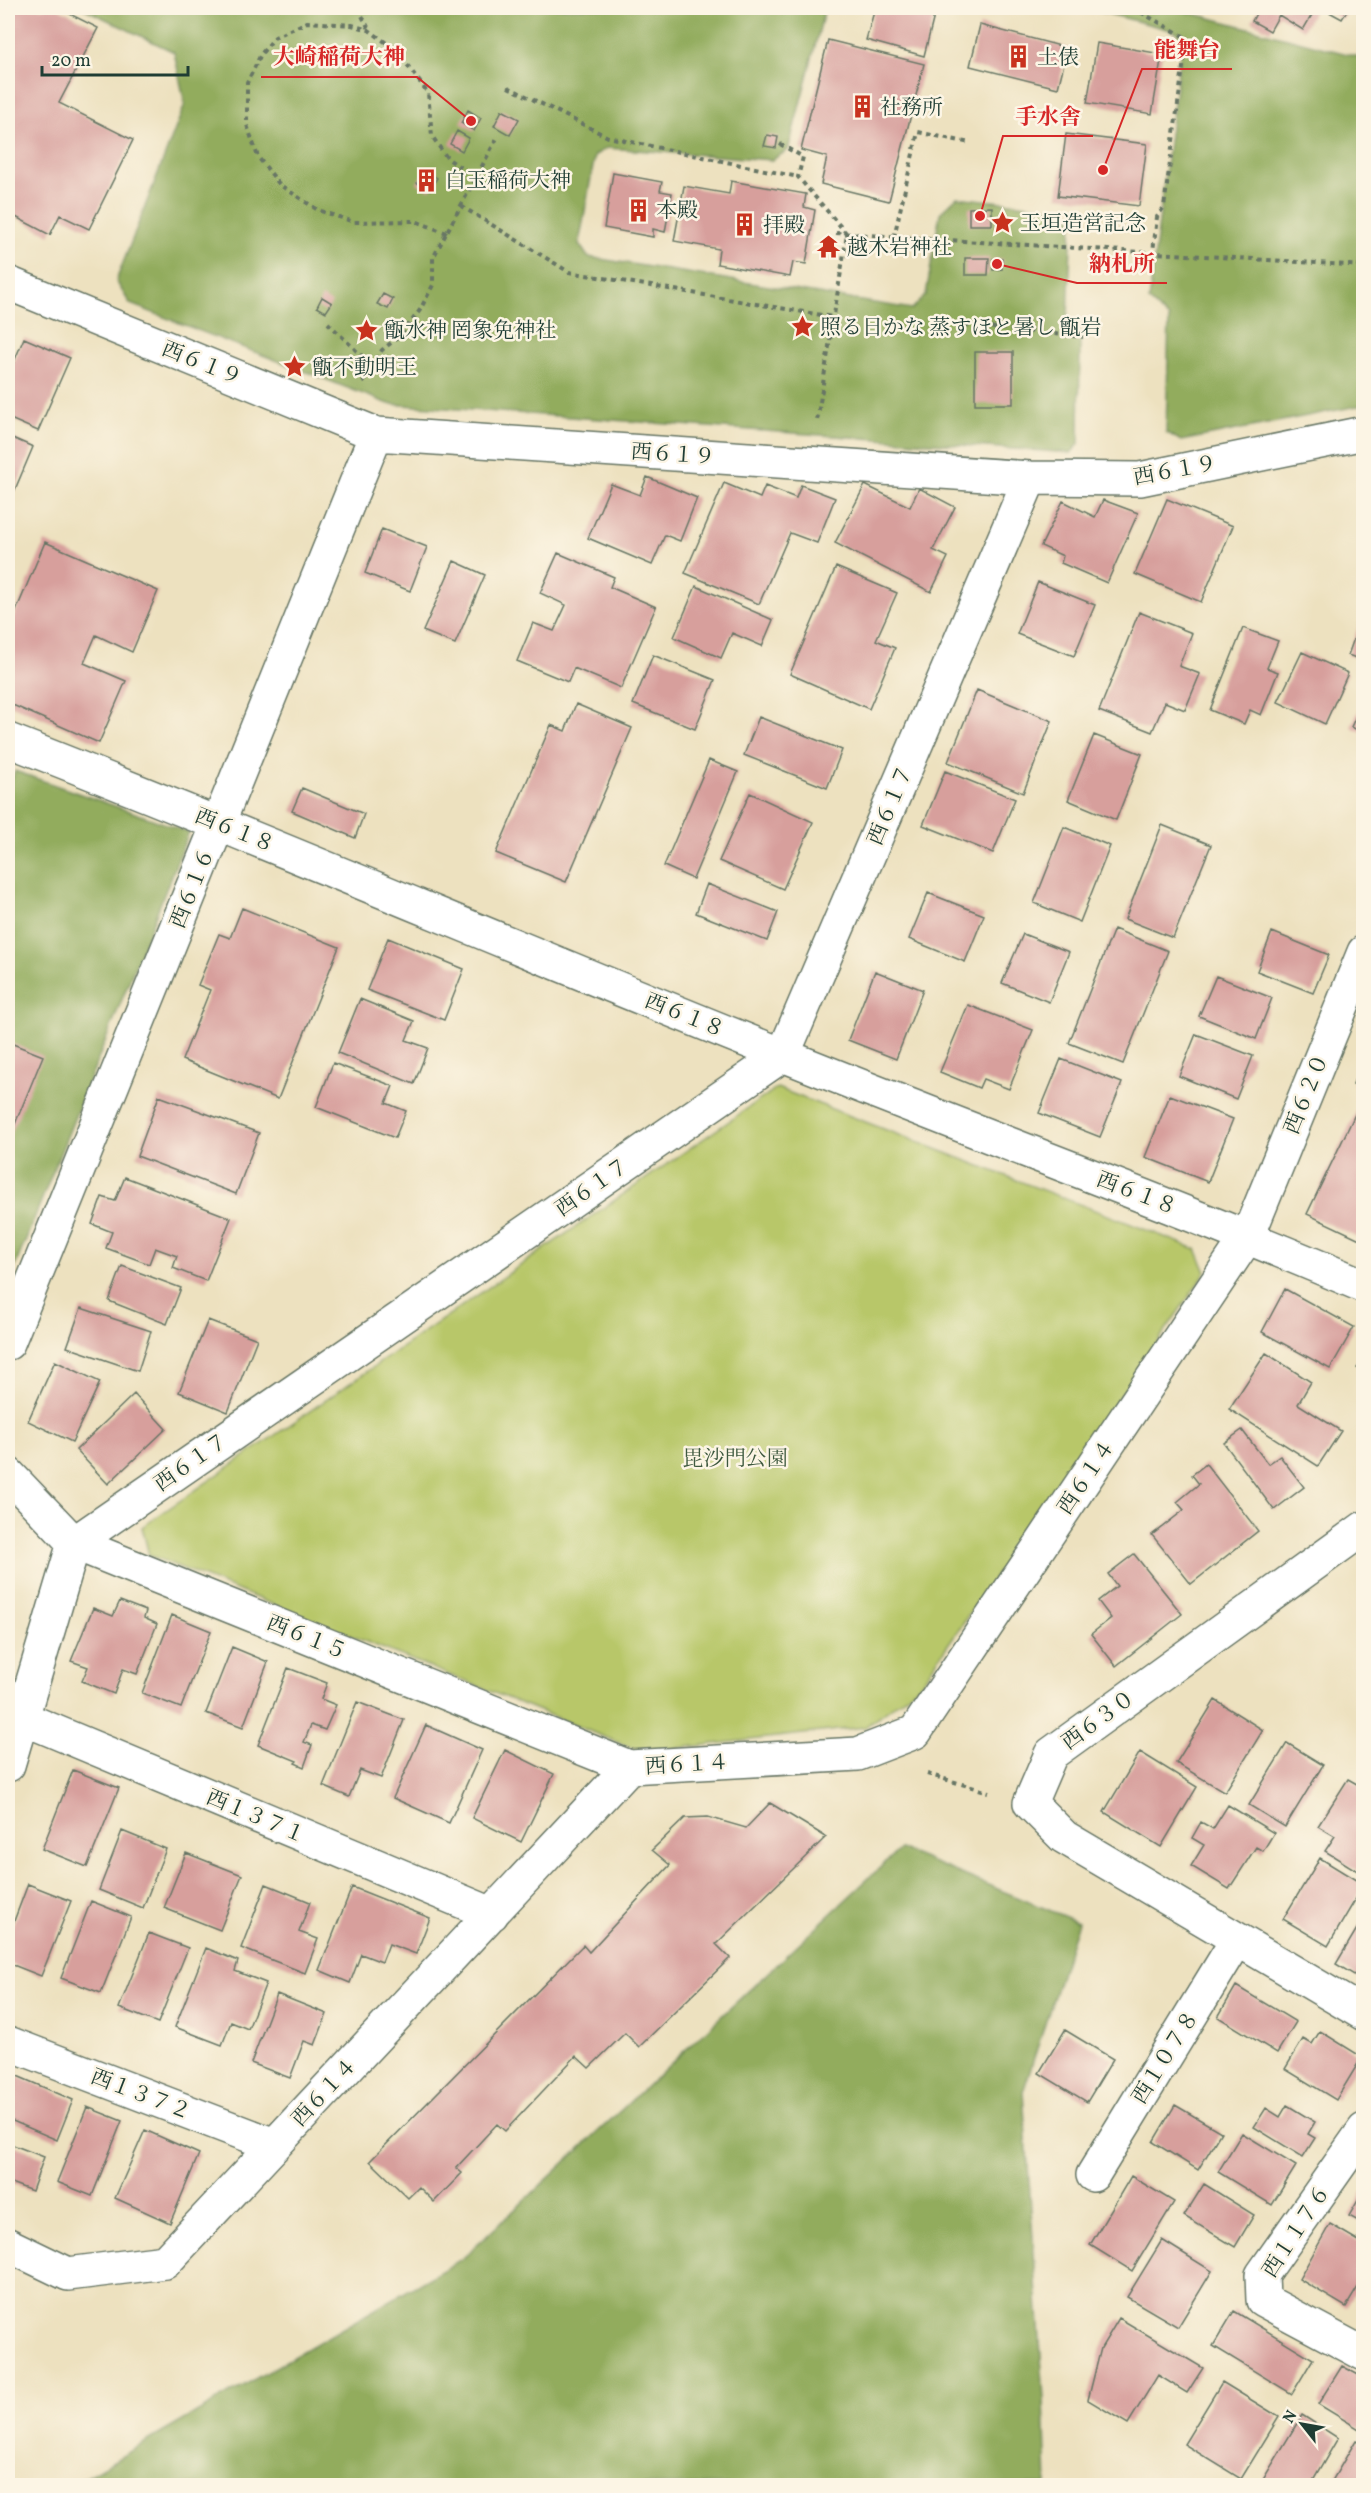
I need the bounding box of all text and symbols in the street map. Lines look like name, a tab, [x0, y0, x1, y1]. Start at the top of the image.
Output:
callout: 能舞台	[1142, 29, 1232, 69]
text: 能舞台	[1154, 36, 1220, 67]
callout: 大崎稲荷大神	[261, 37, 417, 77]
scale bar	[42, 39, 188, 77]
text: 大崎稲荷大神	[273, 43, 405, 74]
building icon: 土俵	[1006, 44, 1032, 70]
place label: 土俵	[1037, 44, 1079, 73]
text: 20 m	[51, 49, 91, 74]
building icon: 社務所	[849, 94, 875, 120]
place label: 社務所	[880, 94, 943, 123]
callout: 手水舎	[1003, 96, 1093, 136]
text: 手水舎	[1015, 103, 1081, 134]
building icon: 白玉稲荷大神	[414, 167, 440, 193]
place label: 白玉稲荷大神	[445, 167, 571, 196]
building icon: 本殿	[625, 197, 651, 223]
place label: 本殿	[656, 197, 698, 226]
place icon: 玉垣造営記念	[989, 210, 1015, 236]
place label: 玉垣造営記念	[1020, 210, 1146, 239]
building icon: 拝殿	[732, 212, 758, 238]
place label: 拝殿	[763, 212, 805, 241]
temple icon: 越木岩神社	[816, 234, 842, 260]
place label: 越木岩神社	[847, 234, 952, 263]
callout: 納札所	[1077, 243, 1167, 283]
text: 納札所	[1089, 250, 1155, 281]
place icon: 照る日かな 蒸すほと暑し 甑岩	[789, 314, 815, 340]
place label: 照る日かな 蒸すほと暑し 甑岩	[820, 314, 1101, 343]
place icon: 甑水神 罔象免神社	[353, 317, 379, 343]
place label: 甑水神 罔象免神社	[384, 317, 556, 346]
street label: 西６１９	[157, 335, 246, 394]
place icon: 甑不動明王	[281, 354, 307, 380]
place label: 甑不動明王	[312, 354, 417, 383]
street label: 西６１９	[630, 438, 716, 473]
street label: 西６１９	[1131, 450, 1219, 493]
street label: 西６１７	[862, 761, 921, 850]
street label: 西６１８	[190, 802, 279, 861]
street label: 西６１６	[164, 844, 223, 933]
street label: 西６１８	[640, 987, 729, 1046]
street label: 西６２０	[1278, 1050, 1337, 1139]
street label: 西６１７	[550, 1152, 636, 1224]
street label: 西６１８	[1092, 1166, 1181, 1223]
street label: 西６１７	[149, 1427, 235, 1499]
street label: 西６１４	[1052, 1435, 1123, 1521]
park label: 毘沙門公園	[683, 1445, 788, 1474]
street label: 西６１５	[262, 1609, 351, 1668]
street label: 西６３０	[1056, 1685, 1141, 1758]
street label: 西６１４	[644, 1749, 730, 1782]
street label: 西１３７１	[201, 1784, 309, 1851]
street label: 西１０７８	[1126, 2006, 1206, 2110]
street label: 西６１４	[286, 2052, 364, 2134]
street label: 西１３７２	[86, 2063, 195, 2128]
street label: 西１１７６	[1257, 2180, 1338, 2284]
north arrow	[1272, 2394, 1332, 2454]
text: N	[1278, 2406, 1303, 2428]

